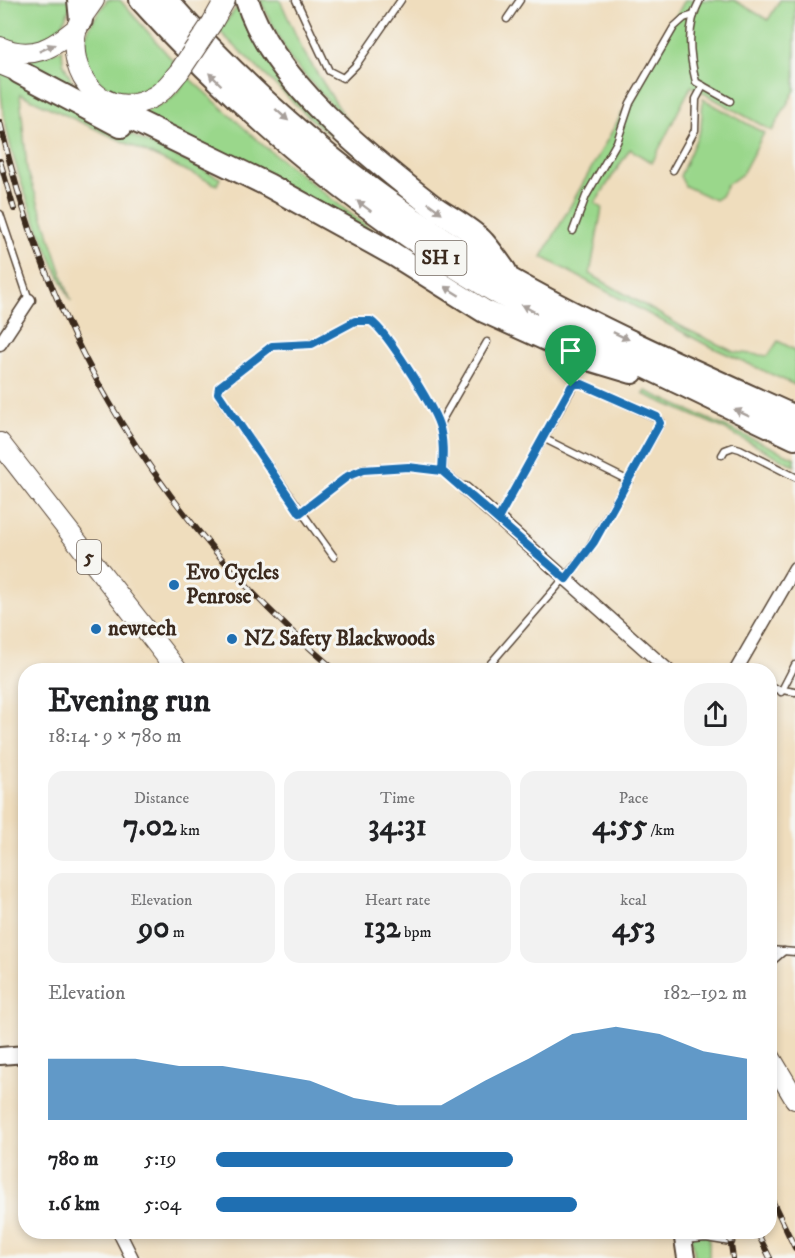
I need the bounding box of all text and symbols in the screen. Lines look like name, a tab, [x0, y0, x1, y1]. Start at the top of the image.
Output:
one-way arrow	[39, 43, 57, 53]
one-way arrow	[209, 73, 223, 87]
one-way arrow	[274, 108, 289, 121]
one-way arrow	[356, 200, 371, 212]
one-way arrow	[427, 202, 443, 214]
road number: SH 1	[416, 241, 466, 275]
one-way arrow	[444, 286, 460, 297]
one-way arrow	[520, 304, 537, 314]
pin	[545, 325, 596, 387]
one-way arrow	[613, 331, 630, 340]
icon: arrive	[554, 334, 587, 367]
one-way arrow	[734, 408, 751, 417]
road number: 5	[77, 540, 101, 574]
place label: Evo Cycles Penrose	[186, 560, 279, 610]
marker: Evo Cycles Penrose	[167, 578, 181, 592]
place label: newtech	[108, 616, 177, 642]
marker: newtech	[89, 622, 103, 636]
place label: NZ Safety Blackwoods	[244, 626, 435, 652]
marker: NZ Safety Blackwoods	[225, 632, 239, 646]
text: Evening run	[48, 681, 210, 722]
button: share	[684, 683, 747, 746]
text: 18:14 · 9 × 780 m	[48, 724, 182, 749]
text: Distance	[134, 788, 189, 808]
text: Time	[380, 788, 415, 808]
text: Pace	[619, 788, 648, 808]
text: 7.02	[123, 808, 177, 845]
text: 34:31	[368, 808, 427, 845]
text: 4:55	[592, 808, 647, 845]
text: km	[177, 820, 200, 840]
text: /km	[647, 820, 675, 840]
text: Elevation	[131, 890, 192, 910]
text: Heart rate	[365, 890, 430, 910]
text: kcal	[620, 890, 647, 910]
text: 90	[138, 910, 169, 947]
text: 132	[364, 910, 400, 947]
text: 453	[612, 910, 655, 947]
text: m	[169, 922, 185, 942]
text: bpm	[400, 922, 431, 942]
text: Elevation	[48, 981, 125, 1006]
text: 182–192 m	[663, 981, 747, 1006]
text: 780 m	[48, 1147, 99, 1172]
text: 5:19	[144, 1147, 176, 1172]
text: 1.6 km	[48, 1192, 100, 1217]
text: 5:04	[144, 1192, 181, 1217]

